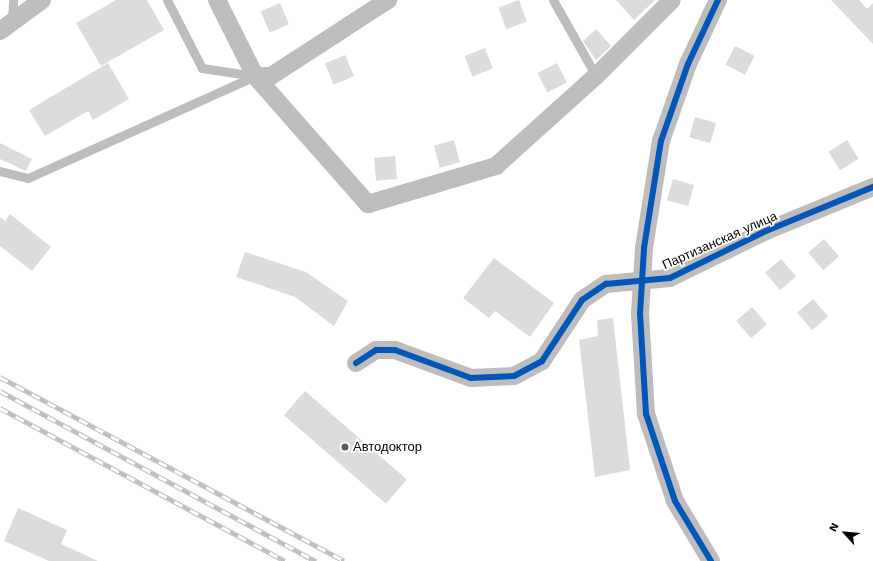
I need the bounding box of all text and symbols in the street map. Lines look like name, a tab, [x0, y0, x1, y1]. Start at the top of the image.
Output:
street label: Партизанская улица	[660, 209, 780, 273]
place label: Автодоктор	[353, 439, 422, 455]
marker: Автодоктор	[340, 442, 350, 452]
north arrow	[825, 513, 865, 553]
text: N	[826, 521, 842, 534]

